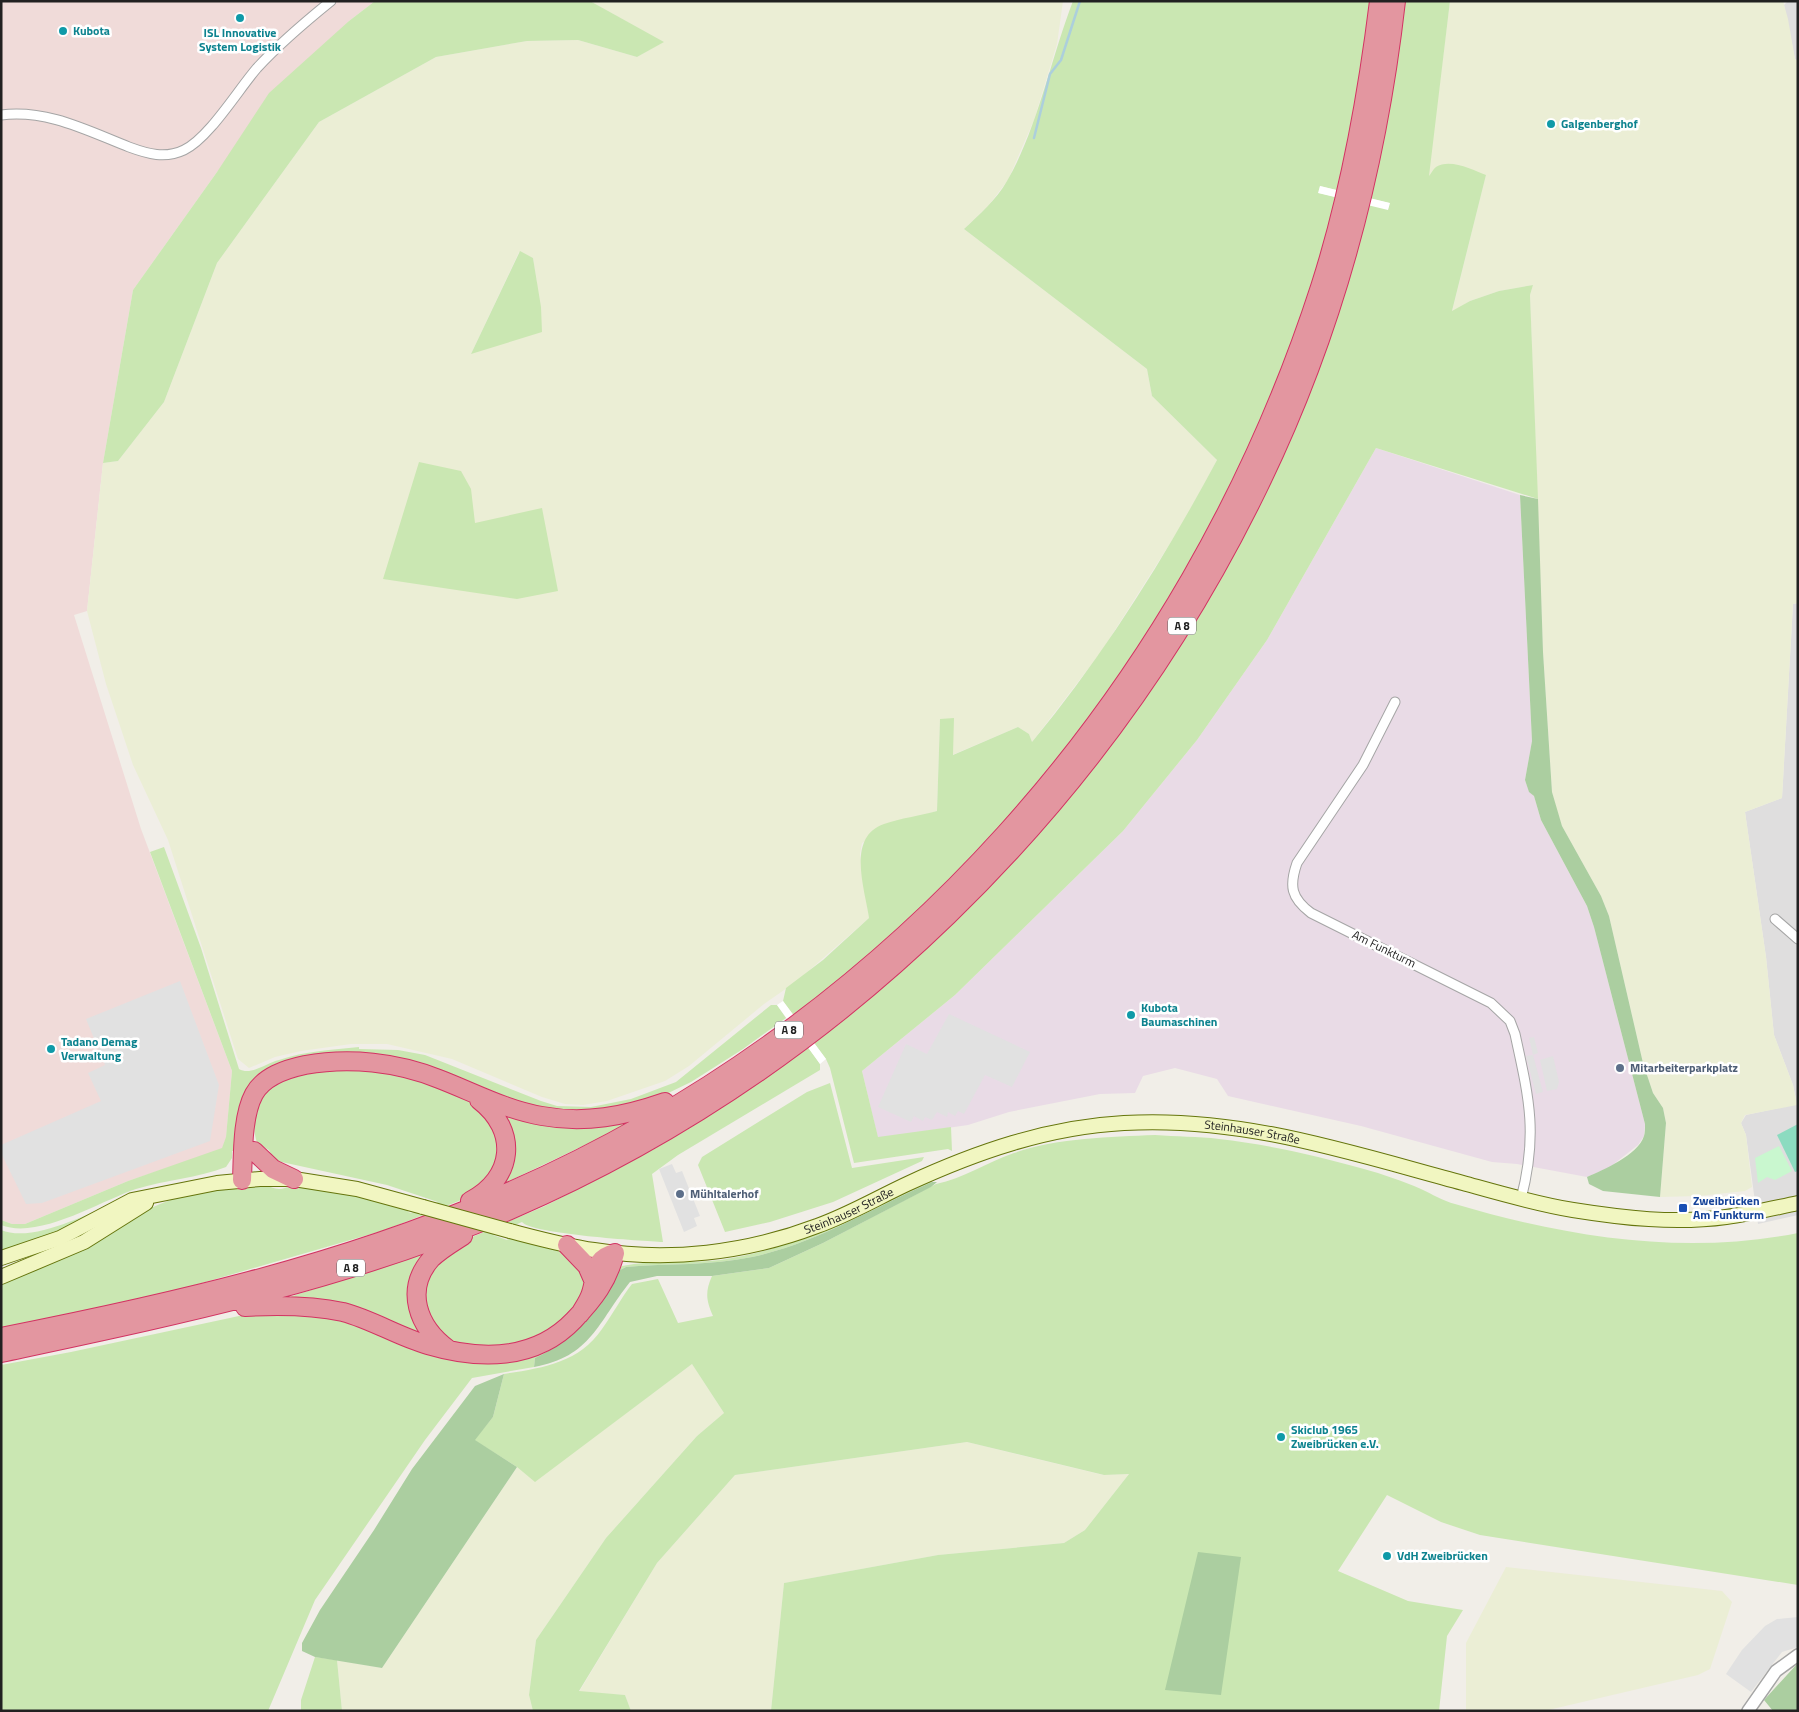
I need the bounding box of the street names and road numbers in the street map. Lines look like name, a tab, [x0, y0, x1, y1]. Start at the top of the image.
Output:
road number: A 8	[1168, 618, 1196, 634]
street label: Am Funkturm	[1349, 925, 1420, 972]
road number: A 8	[775, 1022, 803, 1038]
street label: Steinhauser Straße	[1203, 1115, 1302, 1149]
street label: Steinhauser Straße	[801, 1182, 897, 1239]
road number: A 8	[337, 1260, 365, 1276]

